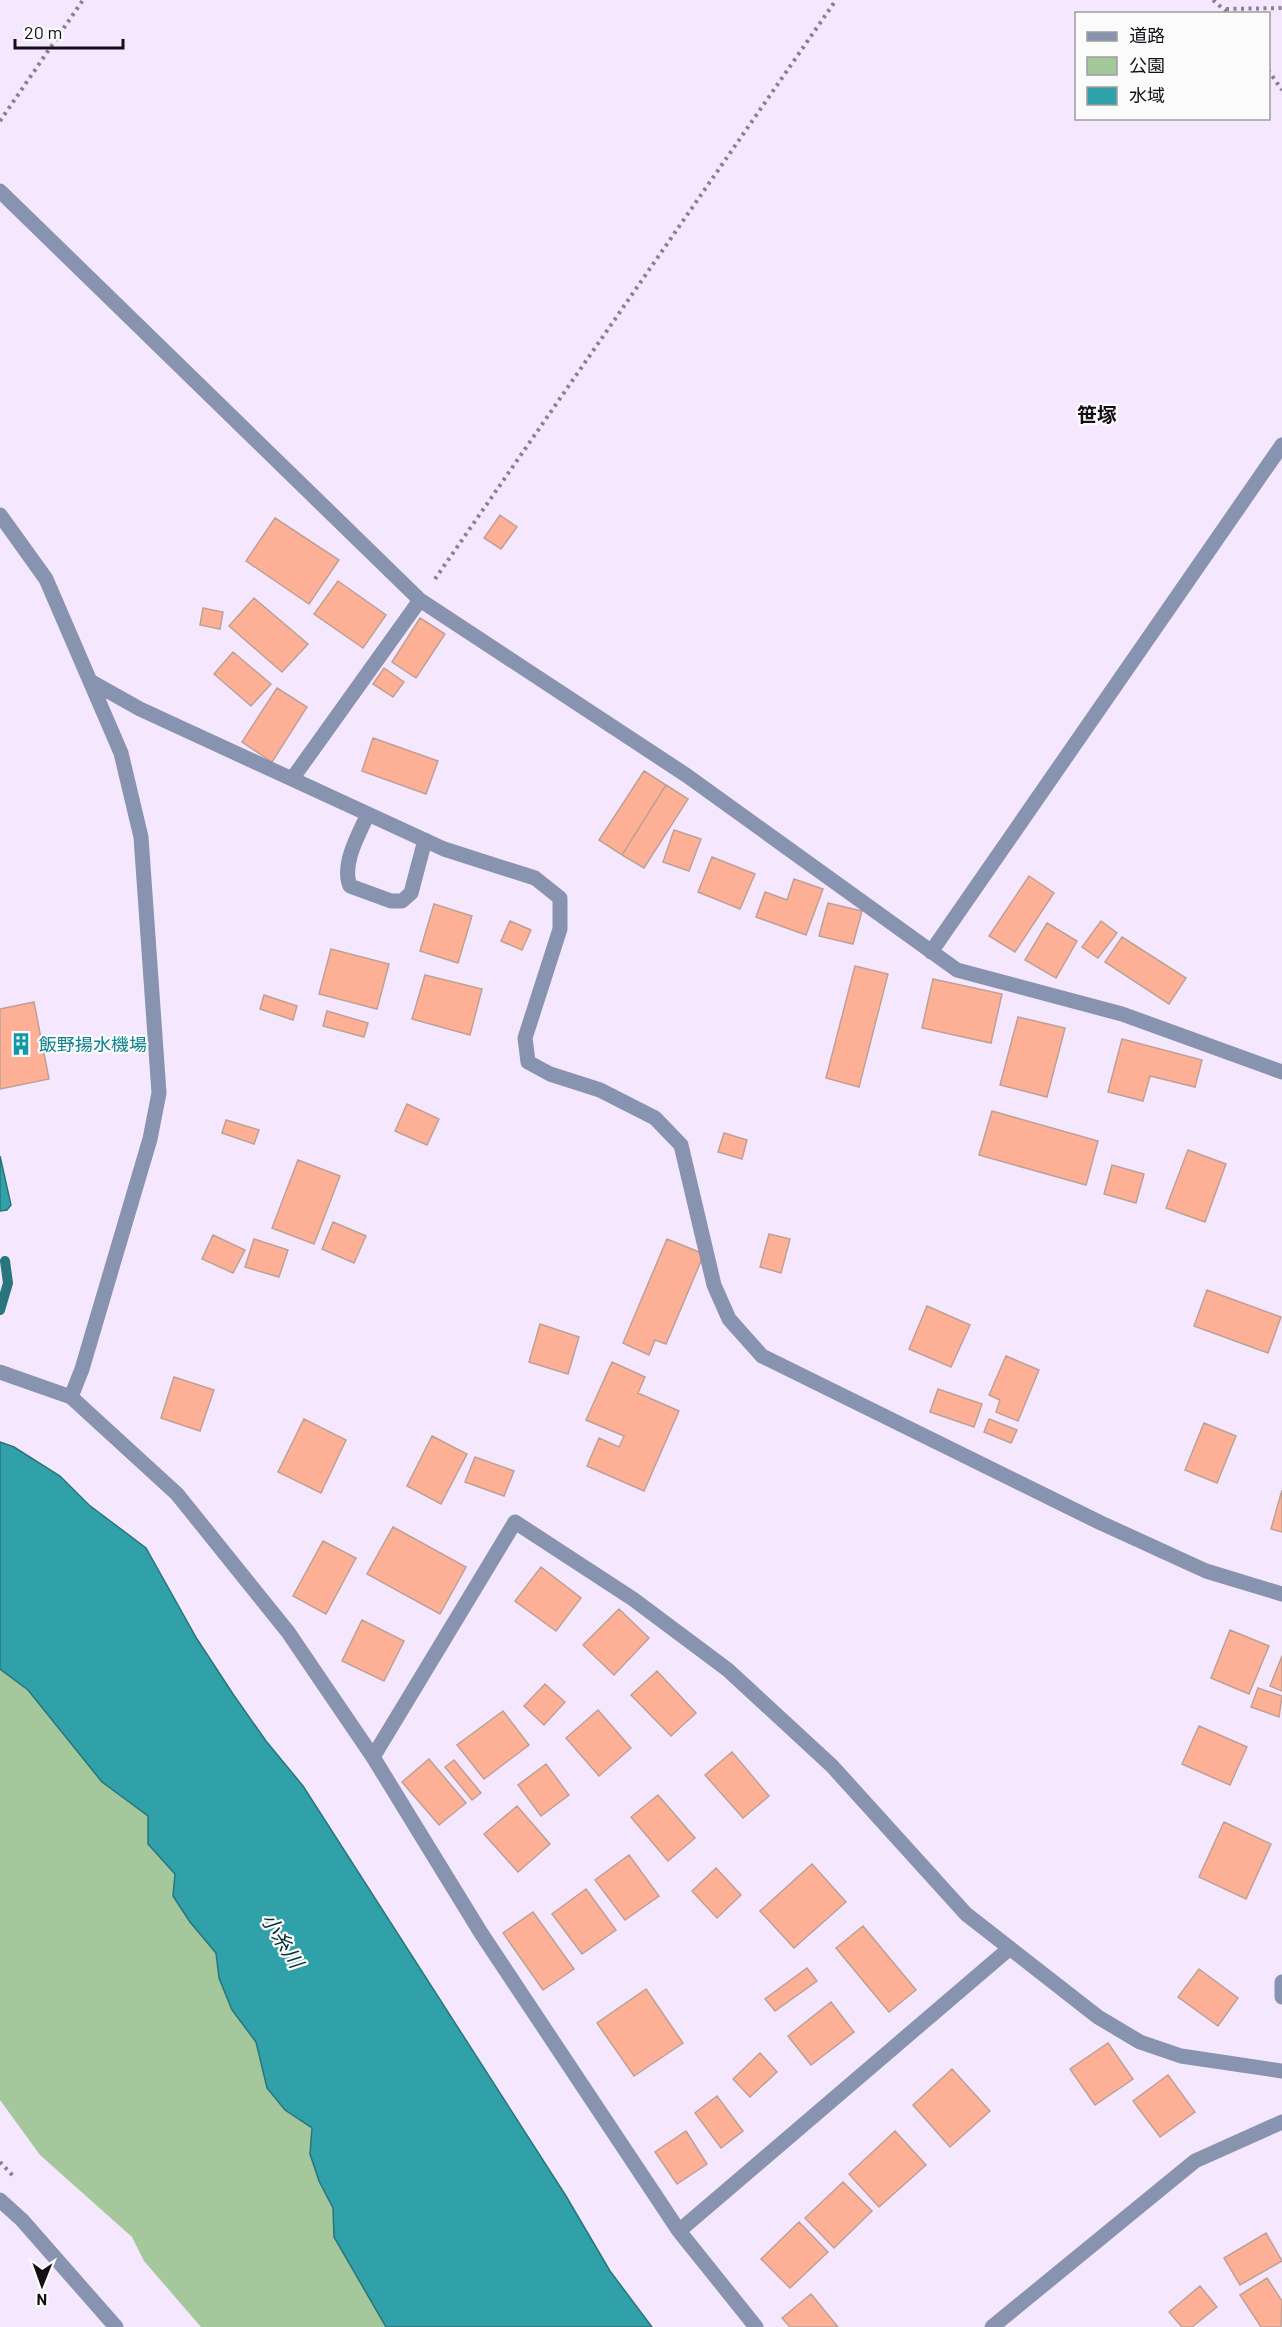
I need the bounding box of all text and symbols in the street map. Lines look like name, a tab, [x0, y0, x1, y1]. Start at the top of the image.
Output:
scale bar	[15, 12, 123, 50]
legend	[1075, 12, 1270, 120]
text: 20 m	[24, 21, 62, 43]
text: 道路	[1129, 24, 1165, 46]
text: 公園	[1129, 54, 1165, 76]
text: 水域	[1129, 84, 1165, 106]
district label: 笹塚	[1077, 402, 1117, 426]
building icon: 飯野揚水機場	[8, 1031, 34, 1057]
place label: 飯野揚水機場	[39, 1033, 147, 1055]
water label: 小糸川	[257, 1908, 310, 1973]
north arrow	[12, 2255, 72, 2315]
text: N	[36, 2291, 47, 2310]

